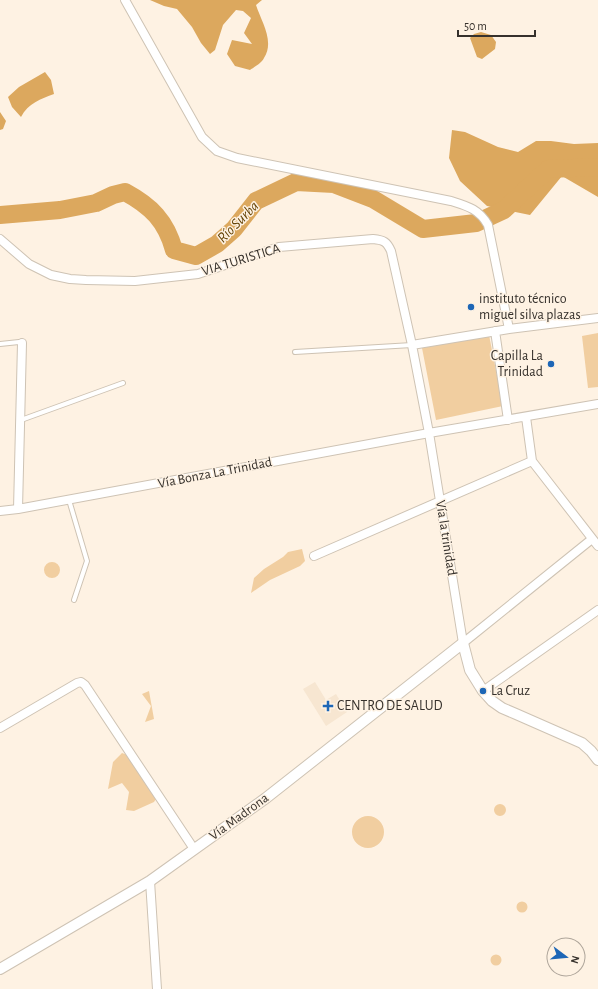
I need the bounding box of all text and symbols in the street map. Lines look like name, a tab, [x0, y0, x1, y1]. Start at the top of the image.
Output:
scale bar	[458, 12, 535, 38]
text: 50 m	[464, 20, 487, 32]
water label: Río Surba	[214, 198, 262, 246]
street label: VIA TURISTICA	[200, 241, 282, 279]
place label: instituto técnico miguel silva plazas	[479, 292, 581, 322]
marker: instituto técnico miguel silva plazas	[466, 302, 476, 312]
place label: Capilla La Trinidad	[491, 349, 544, 379]
marker: Capilla La Trinidad	[546, 359, 556, 369]
street label: Vía Bonza La Trinidad	[157, 455, 273, 491]
street label: Vía la trinidad	[433, 499, 459, 577]
place label: La Cruz	[491, 684, 530, 698]
marker: La Cruz	[478, 686, 488, 696]
place label: CENTRO DE SALUD	[337, 699, 443, 713]
marker: CENTRO DE SALUD	[322, 700, 334, 712]
street label: Vía Madrona	[207, 791, 272, 843]
north arrow	[546, 937, 586, 977]
text: N	[569, 954, 581, 965]

